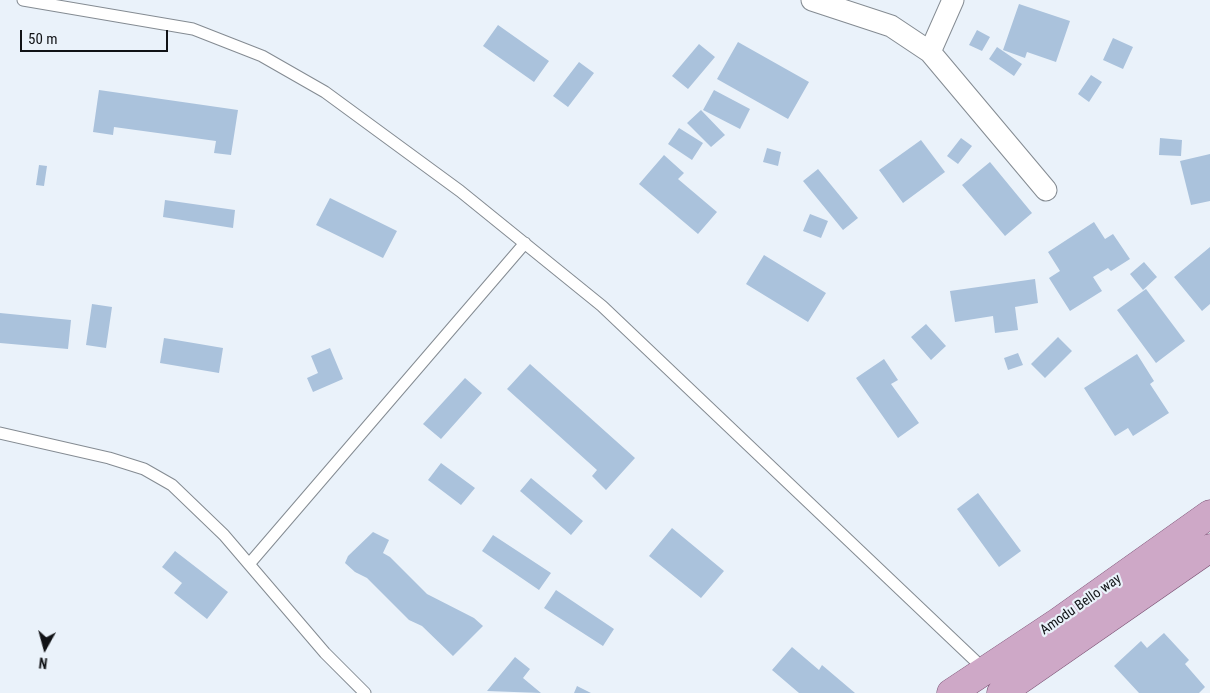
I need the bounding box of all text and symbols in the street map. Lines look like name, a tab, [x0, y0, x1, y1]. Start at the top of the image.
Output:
scale bar	[22, 20, 170, 52]
text: 50 m	[28, 30, 58, 48]
street label: Amodu Bello way	[1037, 571, 1125, 639]
north arrow	[20, 623, 70, 673]
text: N	[38, 654, 48, 671]

